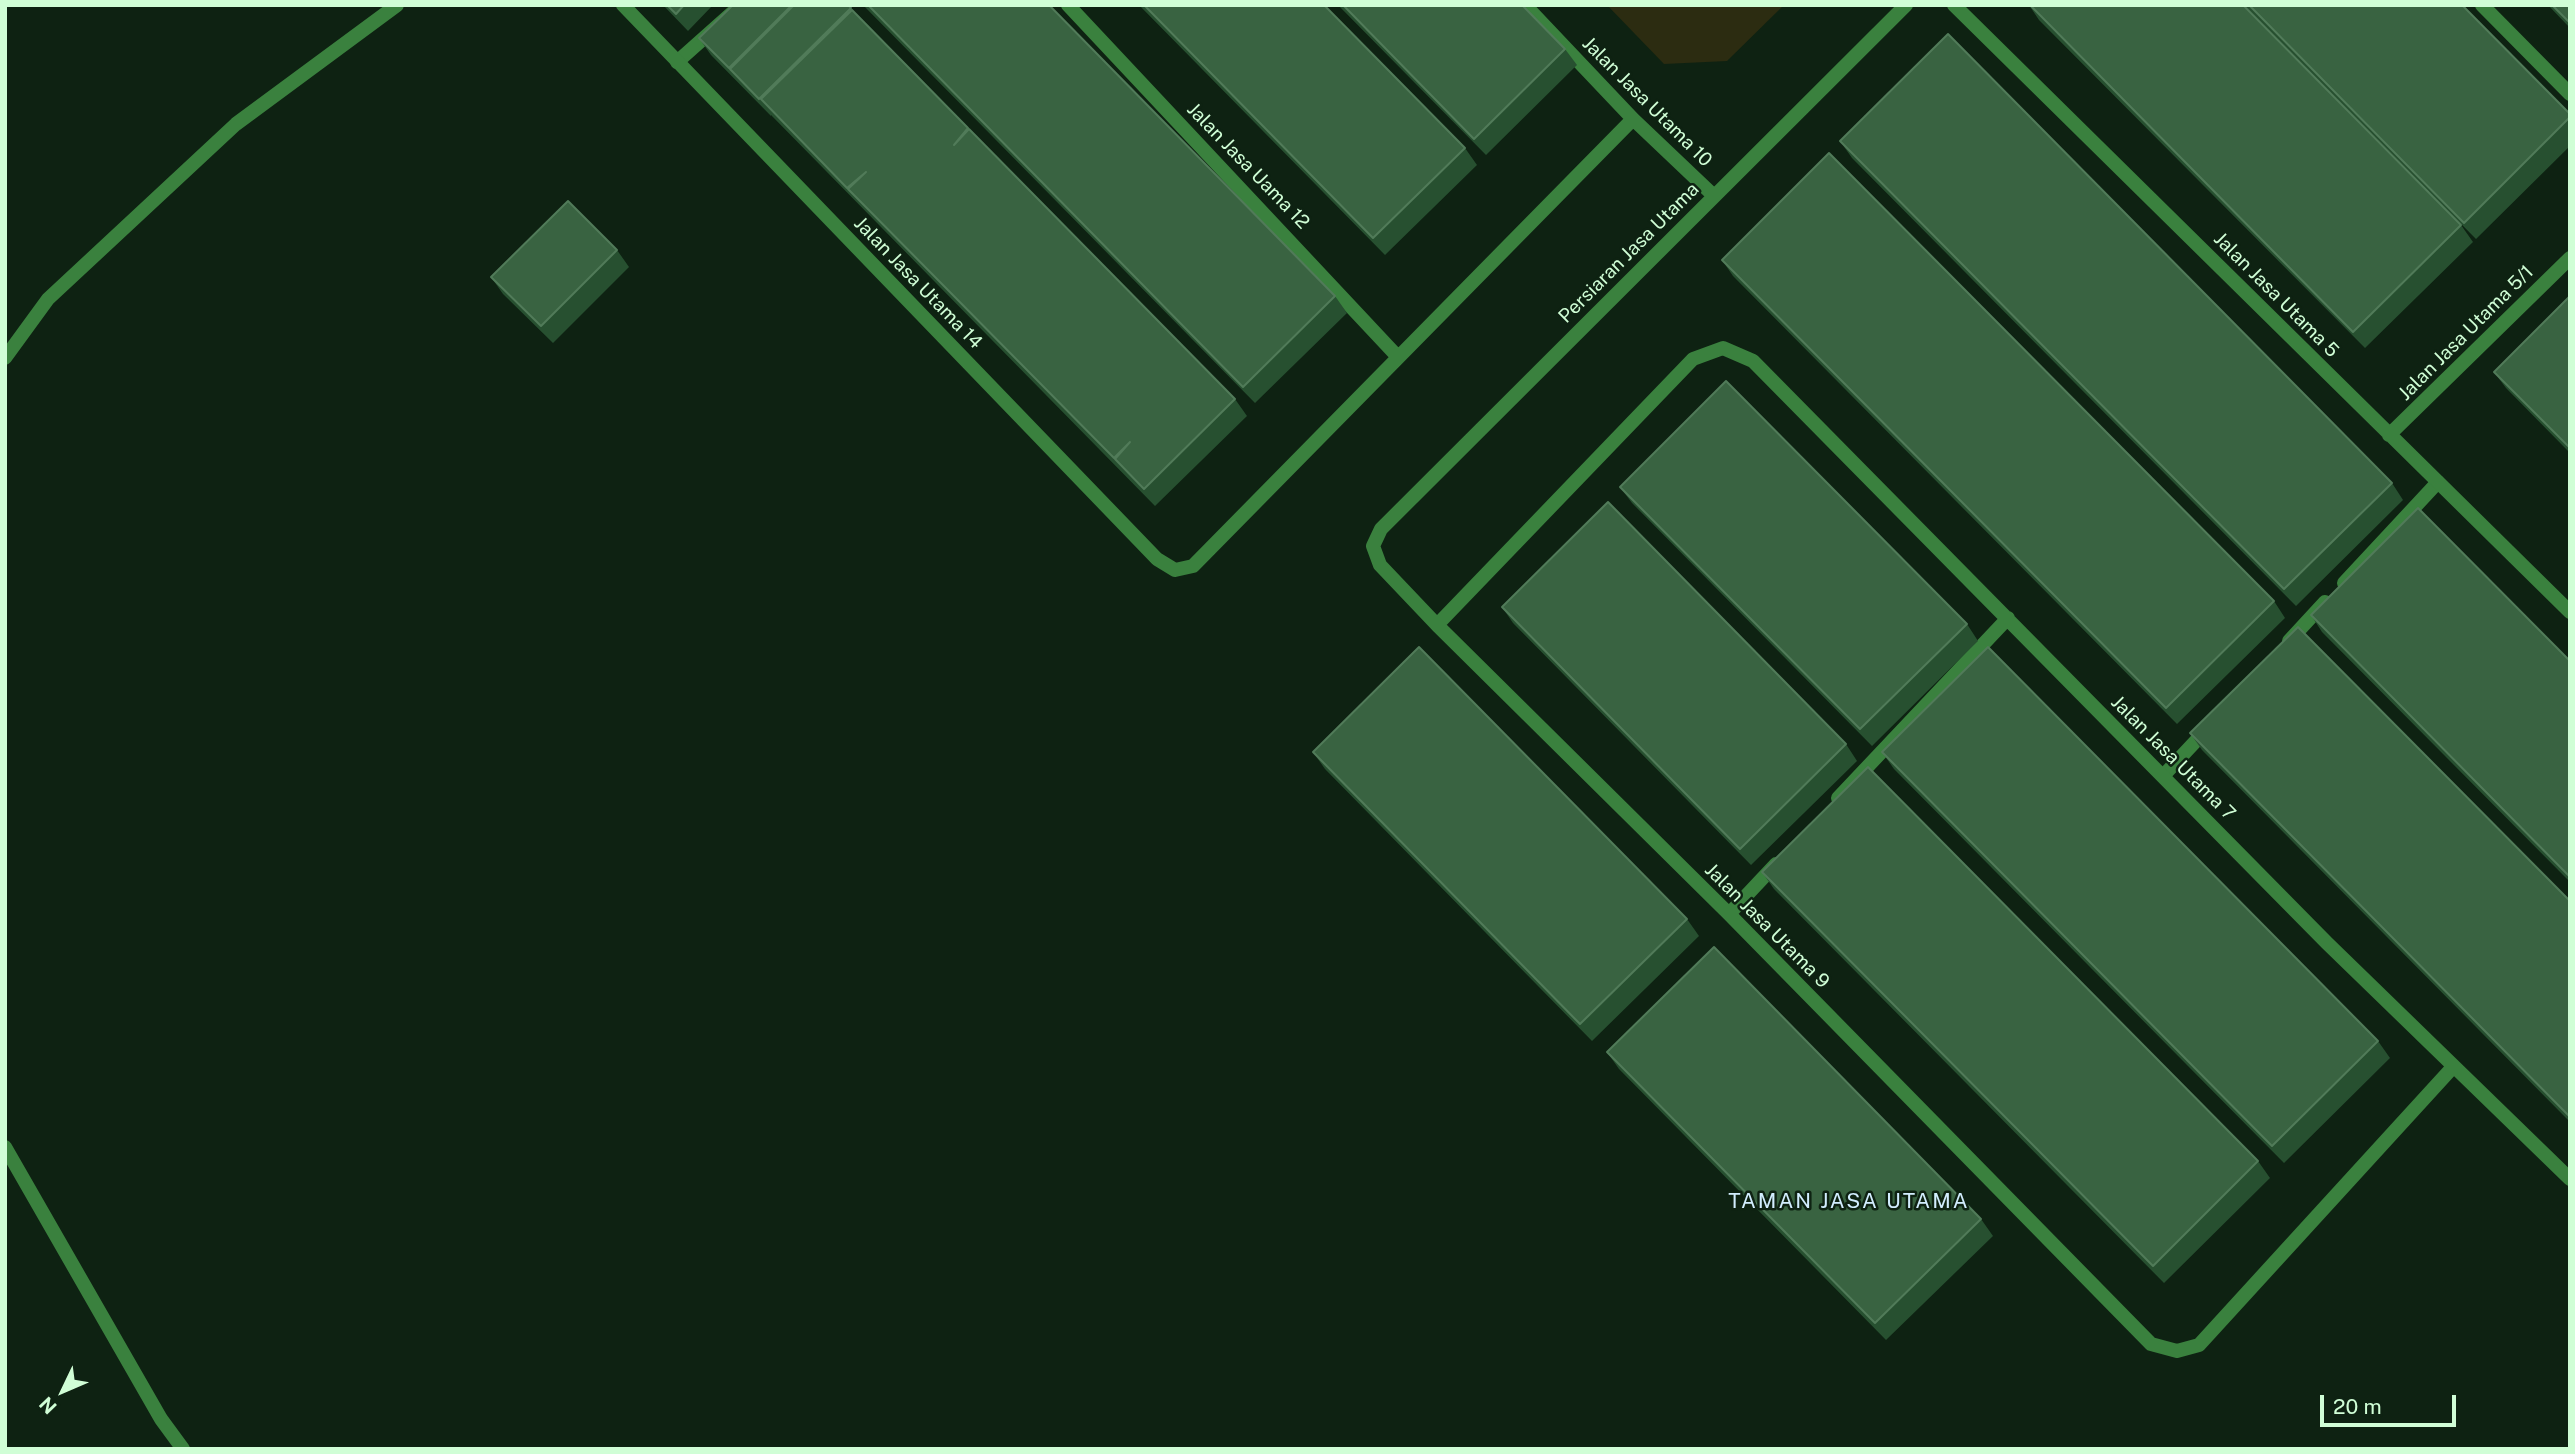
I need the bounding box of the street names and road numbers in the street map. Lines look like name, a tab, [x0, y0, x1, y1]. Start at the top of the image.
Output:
street label: Jalan Jasa Utama 10	[1577, 32, 1717, 172]
street label: Jalan Jasa Uama 12	[1182, 98, 1314, 234]
street label: Persiaran Jasa Utama	[1554, 178, 1704, 328]
street label: Jalan Jasa Utama 14	[849, 212, 987, 354]
street label: Jalan Jasa Utama 5	[2209, 228, 2343, 362]
street label: Jalan Jasa Utama 5/1	[2394, 261, 2538, 405]
street label: Jalan Jasa Utama 7	[2106, 691, 2240, 825]
street label: Jalan Jasa Utama 9	[1700, 859, 1834, 993]

